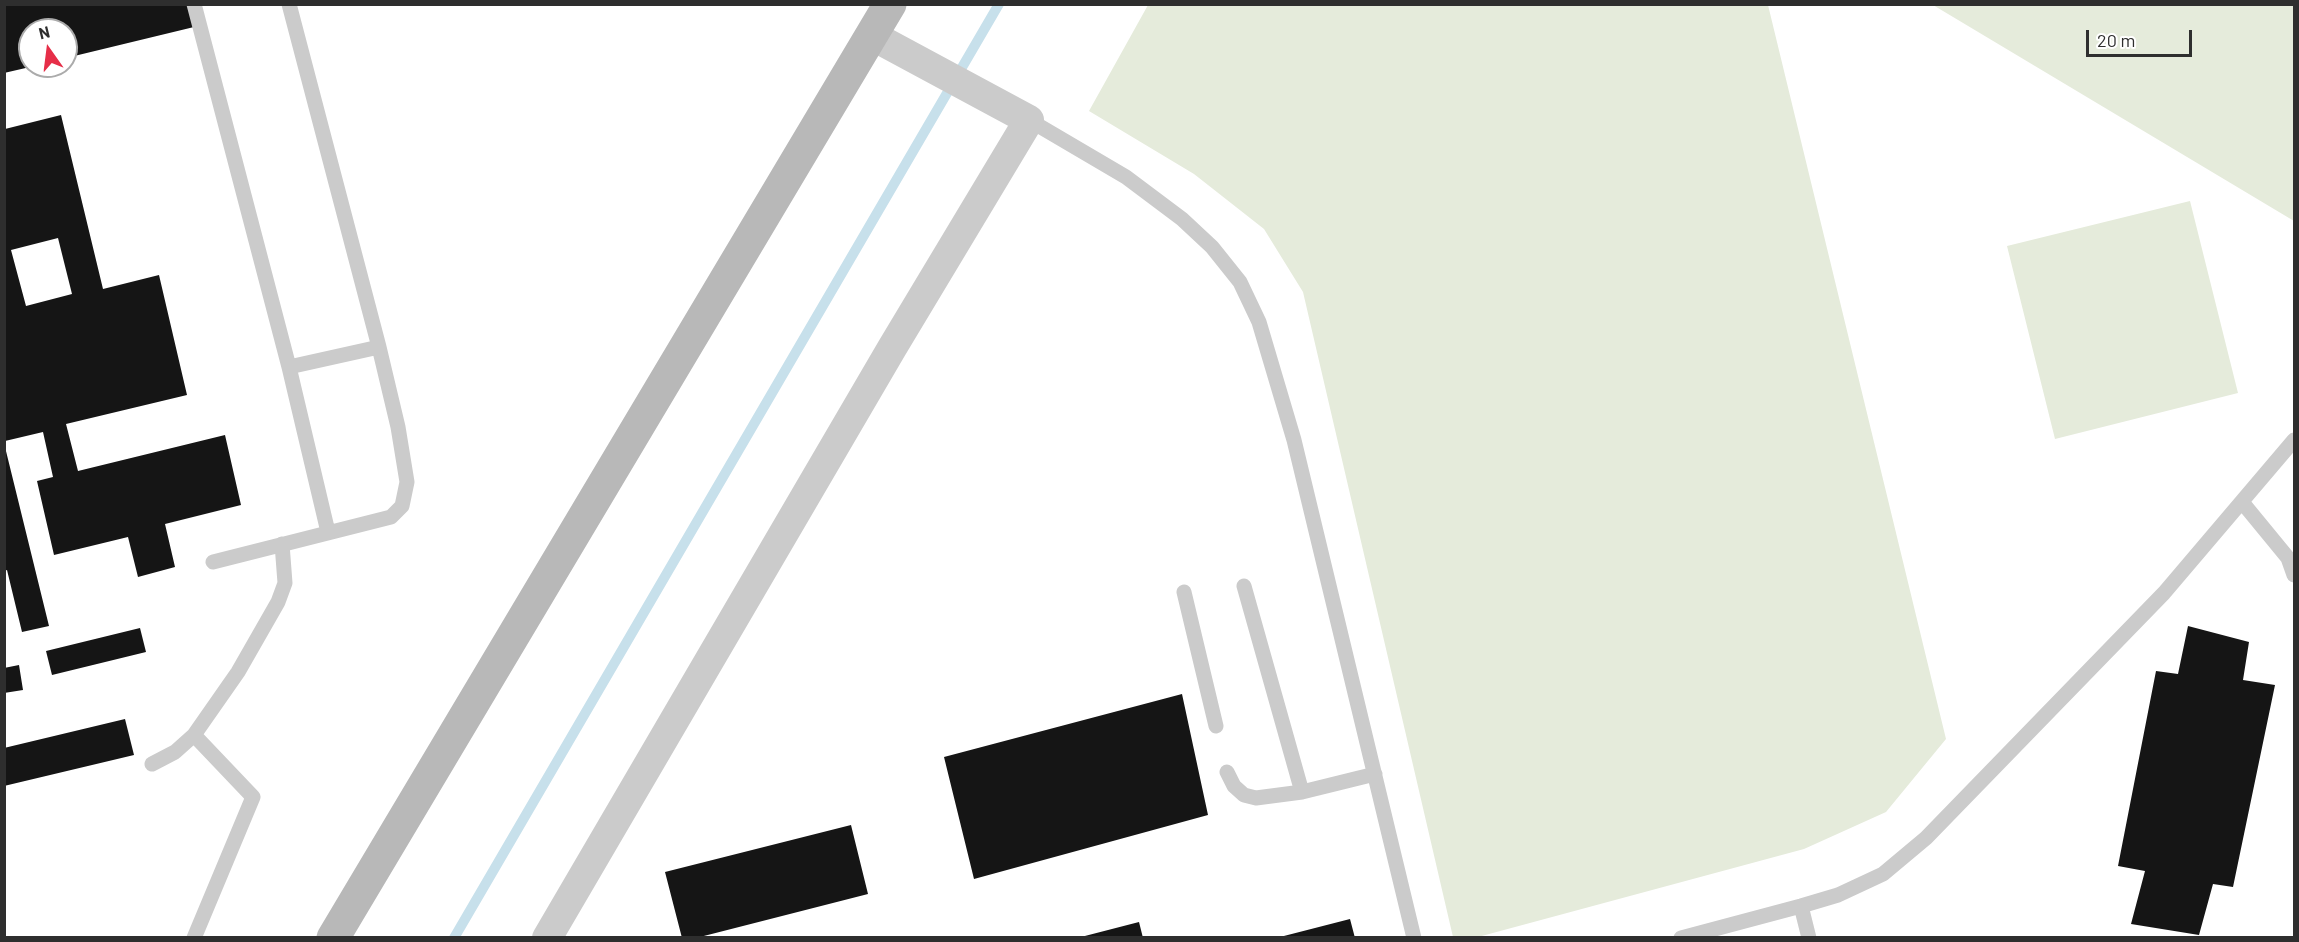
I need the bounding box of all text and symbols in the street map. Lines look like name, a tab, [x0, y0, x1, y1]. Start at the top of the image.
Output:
north arrow	[18, 18, 78, 78]
scale bar	[2089, 18, 2196, 56]
text: N	[37, 21, 51, 42]
text: 20 m	[2097, 29, 2135, 51]

